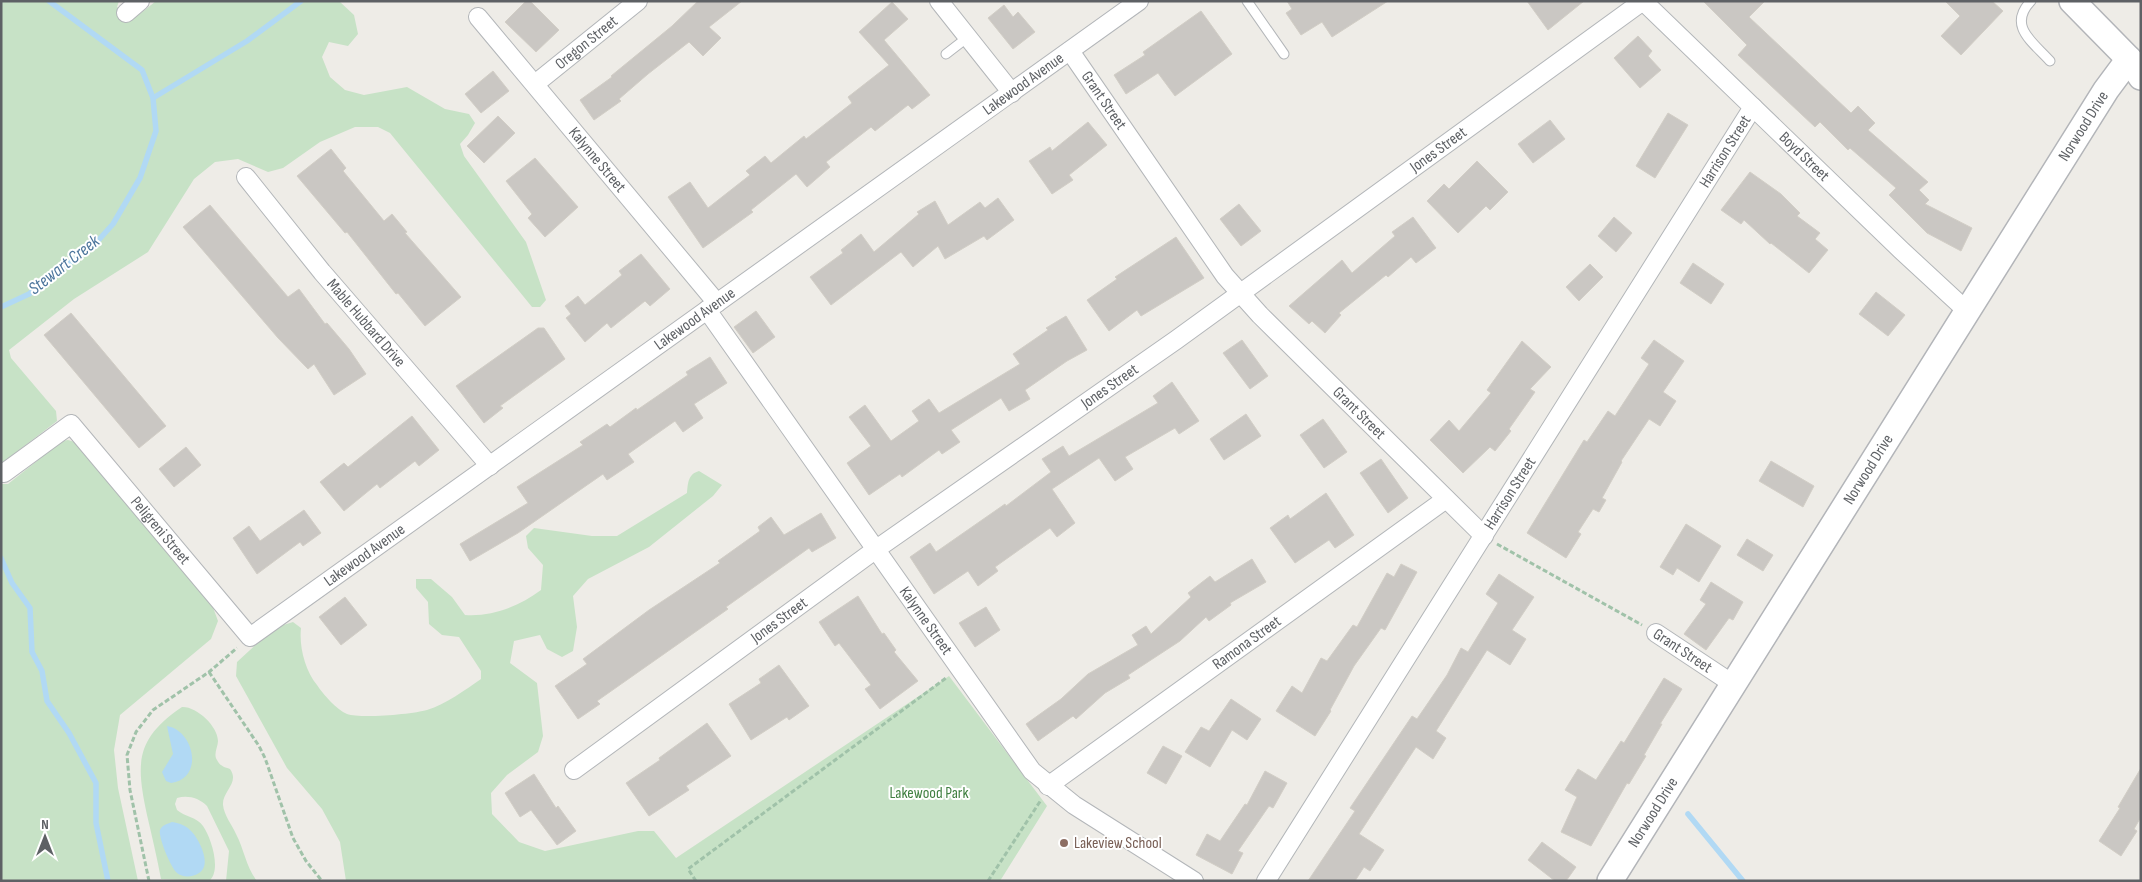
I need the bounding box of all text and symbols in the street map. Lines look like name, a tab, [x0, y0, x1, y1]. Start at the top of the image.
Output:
street label: Oregon Street	[551, 12, 622, 73]
street label: Lakewood Avenue	[979, 48, 1067, 119]
street label: Grant Street	[1077, 68, 1131, 133]
street label: Norwood Drive	[2054, 88, 2112, 165]
street label: Harrison Street	[1695, 112, 1755, 191]
street label: Kalynne Street	[565, 123, 630, 196]
street label: Jones Street	[1406, 123, 1470, 177]
street label: Boyd Street	[1775, 128, 1833, 185]
water label: Stewart Creek	[24, 230, 105, 299]
street label: Mable Hubbard Drive	[323, 275, 409, 371]
street label: Lakewood Avenue	[651, 284, 739, 354]
street label: Jones Street	[1077, 360, 1142, 413]
street label: Grant Street	[1329, 383, 1390, 443]
street label: Norwood Drive	[1839, 431, 1897, 508]
street label: Harrison Street	[1480, 453, 1540, 533]
street label: Peligreni Street	[126, 493, 194, 568]
street label: Lakewood Avenue	[320, 520, 409, 590]
street label: Kalynne Street	[895, 583, 957, 658]
street label: Jones Street	[746, 593, 811, 648]
street label: Ramona Street	[1209, 612, 1285, 674]
street label: Grant Street	[1650, 624, 1716, 677]
street label: Norwood Drive	[1624, 774, 1682, 851]
park label: Lakewood Park	[889, 784, 969, 803]
north arrow	[20, 812, 70, 862]
text: N	[41, 816, 49, 833]
place label: Lakeview School	[1074, 834, 1162, 853]
marker: Lakeview School	[1058, 837, 1070, 849]

